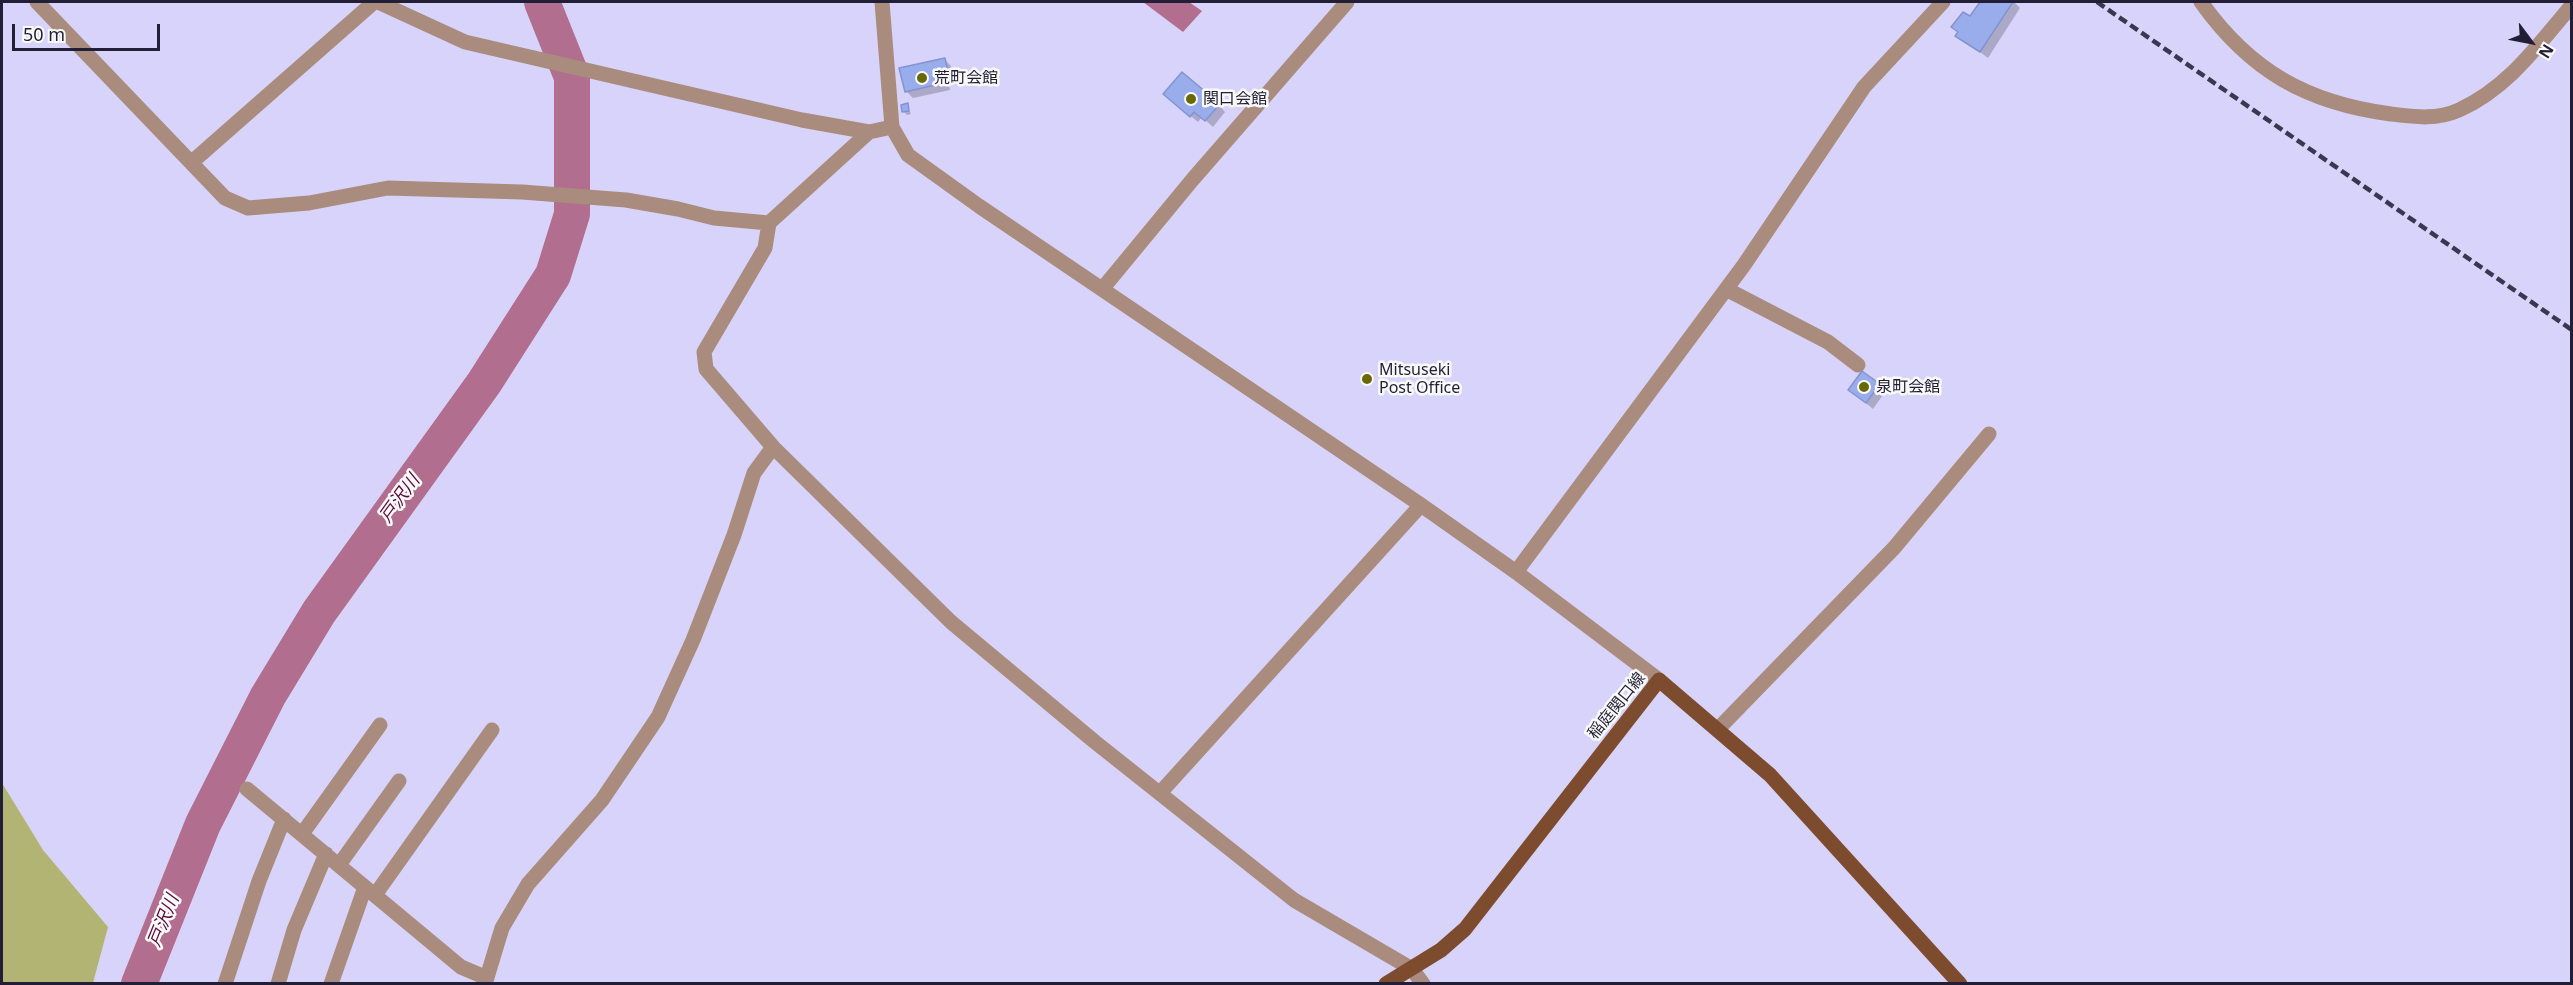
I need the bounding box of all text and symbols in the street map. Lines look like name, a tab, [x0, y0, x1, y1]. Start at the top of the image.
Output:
scale bar	[15, 12, 164, 50]
north arrow	[2501, 12, 2561, 72]
text: 50 m	[23, 22, 65, 46]
text: N	[2533, 40, 2559, 63]
place label: 荒町会館	[934, 68, 998, 88]
marker: 荒町会館	[915, 71, 929, 85]
place label: 関口会館	[1203, 89, 1267, 109]
marker: 関口会館	[1184, 92, 1198, 106]
place label: Mitsuseki Post Office	[1379, 360, 1460, 398]
marker: Mitsuseki Post Office	[1360, 372, 1374, 386]
place label: 泉町会館	[1876, 377, 1940, 397]
marker: 泉町会館	[1857, 380, 1871, 394]
water label: 戸沢川	[375, 471, 425, 527]
street label: 稲庭関口線	[1584, 669, 1650, 743]
water label: 戸沢川	[144, 892, 184, 950]

